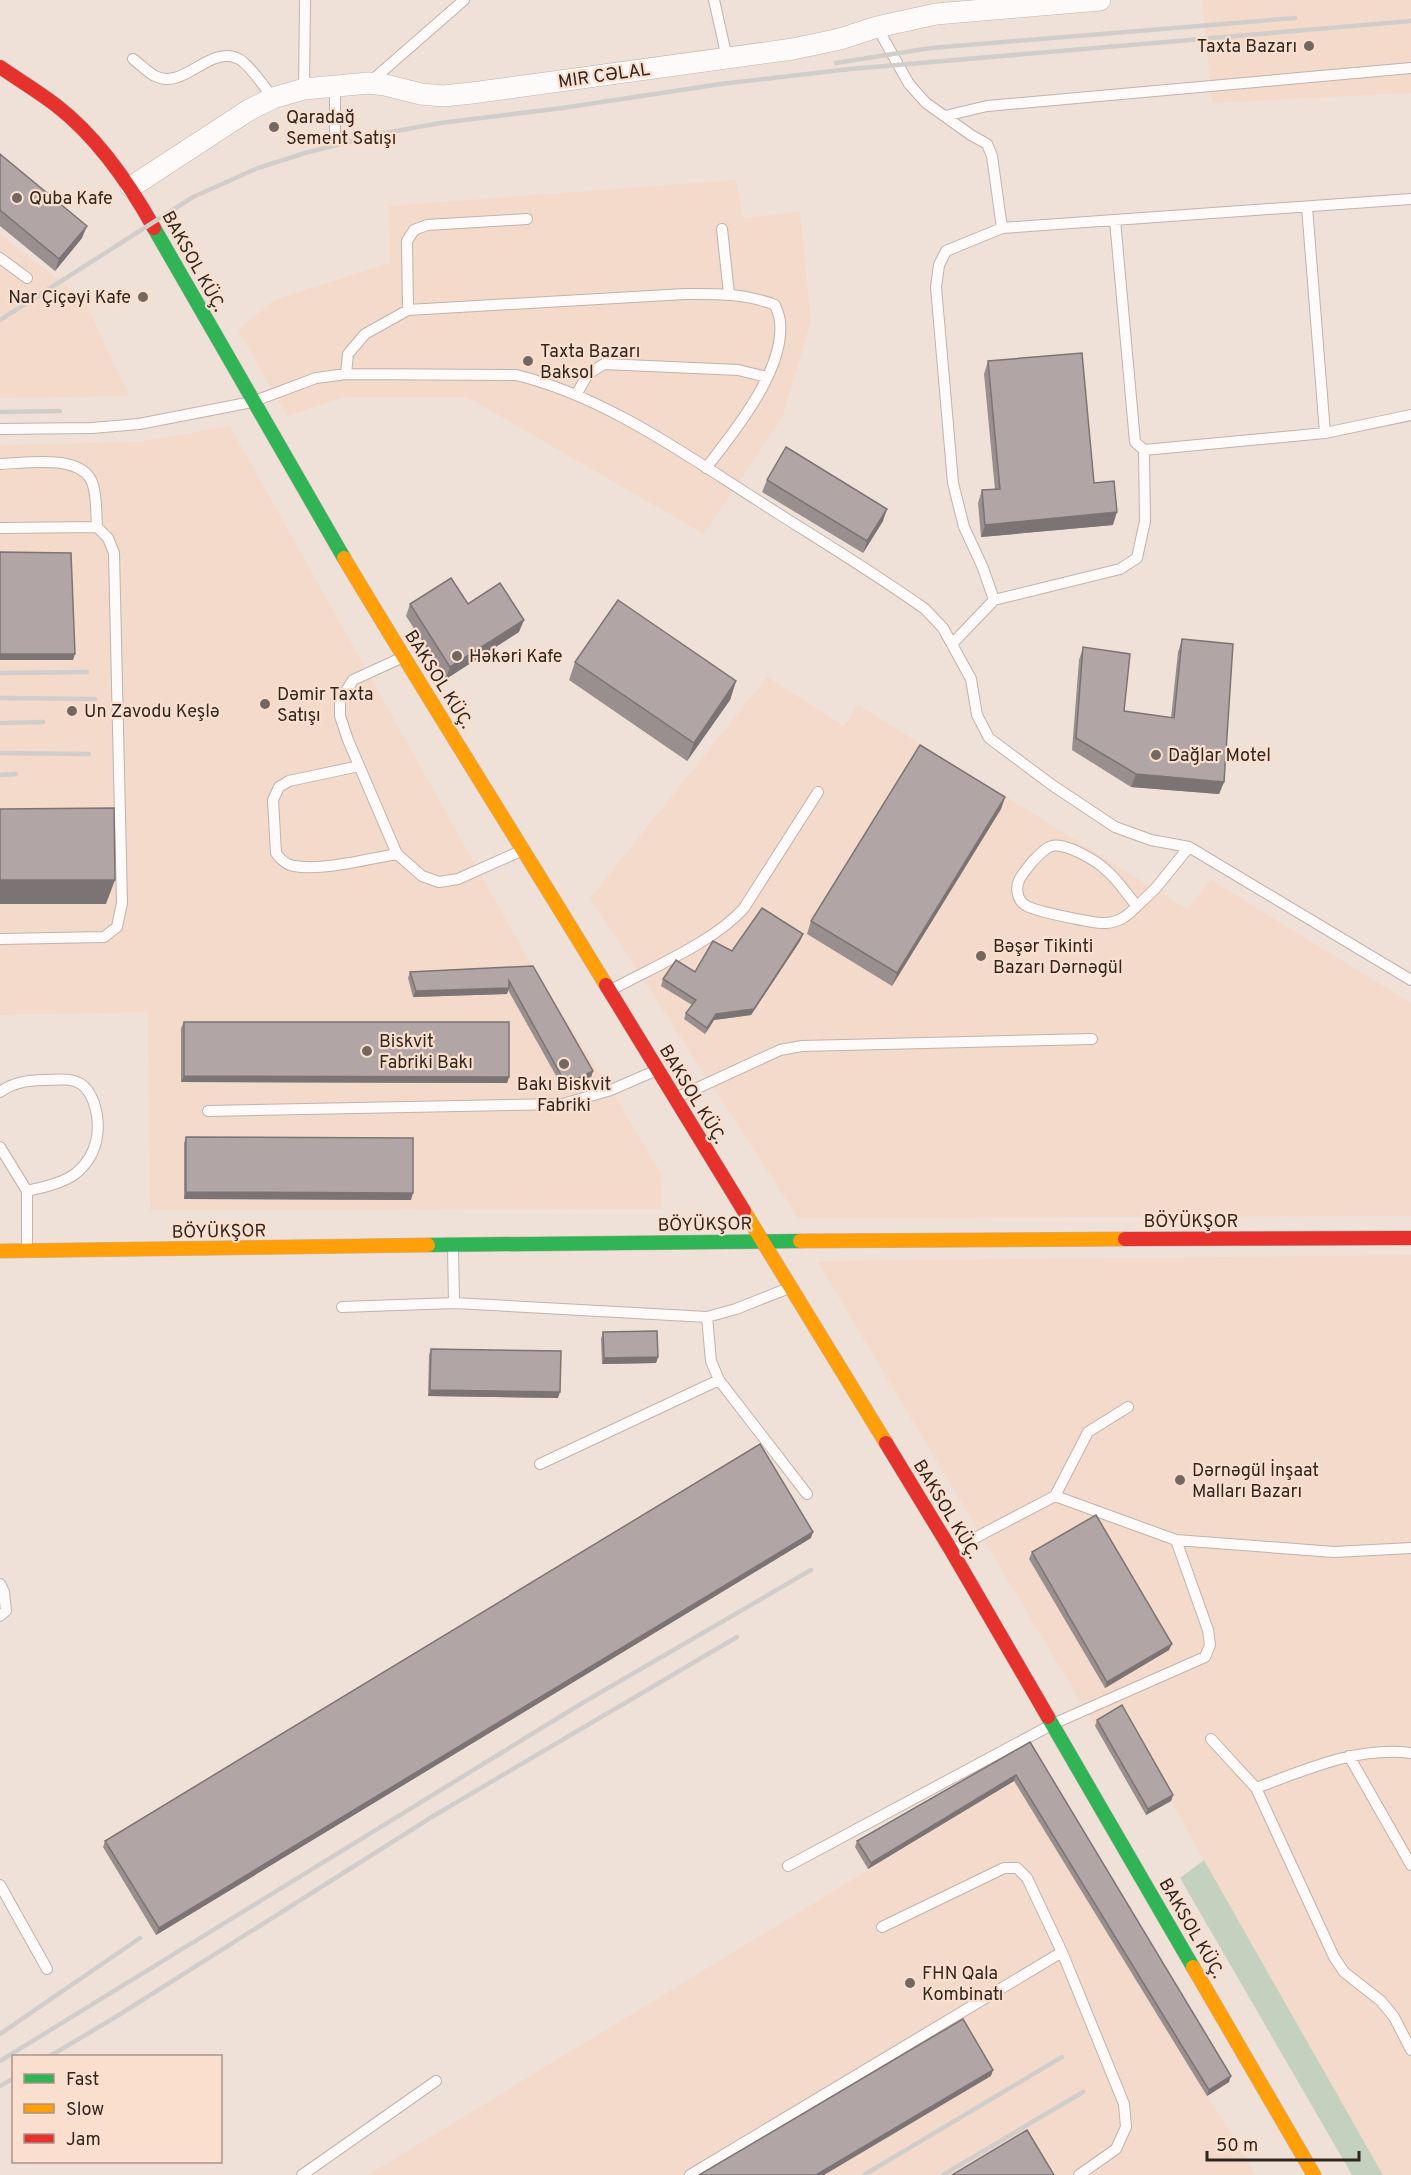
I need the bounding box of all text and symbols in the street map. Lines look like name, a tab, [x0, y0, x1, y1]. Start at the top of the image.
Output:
place label: Taxta Bazarı	[1197, 36, 1297, 59]
marker: Taxta Bazarı	[1302, 39, 1316, 53]
street label: MIR CƏLAL	[557, 59, 652, 94]
place label: Qaradağ Sement Satışı	[286, 107, 396, 151]
marker: Qaradağ Sement Satışı	[267, 120, 281, 134]
place label: Quba Kafe	[29, 188, 113, 211]
marker: Quba Kafe	[10, 191, 24, 205]
street label: BAKSOL KÜÇ.	[155, 206, 232, 316]
place label: Nar Çiçəyi Kafe	[8, 287, 131, 310]
marker: Nar Çiçəyi Kafe	[136, 290, 150, 304]
place label: Taxta Bazarı Baksol	[540, 341, 640, 385]
marker: Taxta Bazarı Baksol	[521, 354, 535, 368]
street label: BAKSOL KÜÇ.	[398, 625, 479, 733]
place label: Həkəri Kafe	[469, 646, 563, 669]
marker: Həkəri Kafe	[450, 649, 464, 663]
place label: Dəmir Taxta Satışı	[277, 684, 374, 728]
marker: Dəmir Taxta Satışı	[258, 697, 272, 711]
place label: Un Zavodu Keşlə	[84, 701, 220, 724]
marker: Un Zavodu Keşlə	[65, 704, 79, 718]
place label: Dağlar Motel	[1168, 745, 1271, 768]
marker: Dağlar Motel	[1149, 748, 1163, 762]
place label: Bəşər Tikinti Bazarı Dərnəgül	[993, 936, 1123, 980]
marker: Bəşər Tikinti Bazarı Dərnəgül	[974, 949, 988, 963]
place label: Biskvit Fabriki Bakı	[379, 1031, 473, 1075]
street label: BAKSOL KÜÇ.	[653, 1040, 732, 1149]
marker: Biskvit Fabriki Bakı	[360, 1044, 374, 1058]
marker: Bakı Biskvit Fabriki	[557, 1057, 571, 1071]
place label: Bakı Biskvit Fabriki	[517, 1074, 611, 1118]
street label: BÖYÜKŞOR	[1144, 1209, 1238, 1234]
street label: BÖYÜKŞOR	[657, 1211, 753, 1238]
street label: BÖYÜKŞOR	[171, 1218, 267, 1245]
street label: BAKSOL KÜÇ.	[907, 1455, 986, 1564]
place label: Dərnəgül İnşaat Malları Bazarı	[1192, 1458, 1319, 1504]
marker: Dərnəgül İnşaat Malları Bazarı	[1173, 1473, 1187, 1487]
street label: BAKSOL KÜÇ.	[1153, 1874, 1230, 1983]
place label: FHN Qala Kombinatı	[922, 1963, 1003, 2007]
marker: FHN Qala Kombinatı	[903, 1976, 917, 1990]
legend	[12, 2055, 222, 2163]
text: Fast	[66, 2069, 99, 2092]
text: Slow	[66, 2099, 104, 2122]
scale bar	[1207, 2124, 1358, 2162]
text: Jam	[66, 2129, 101, 2152]
text: 50 m	[1216, 2135, 1258, 2158]

